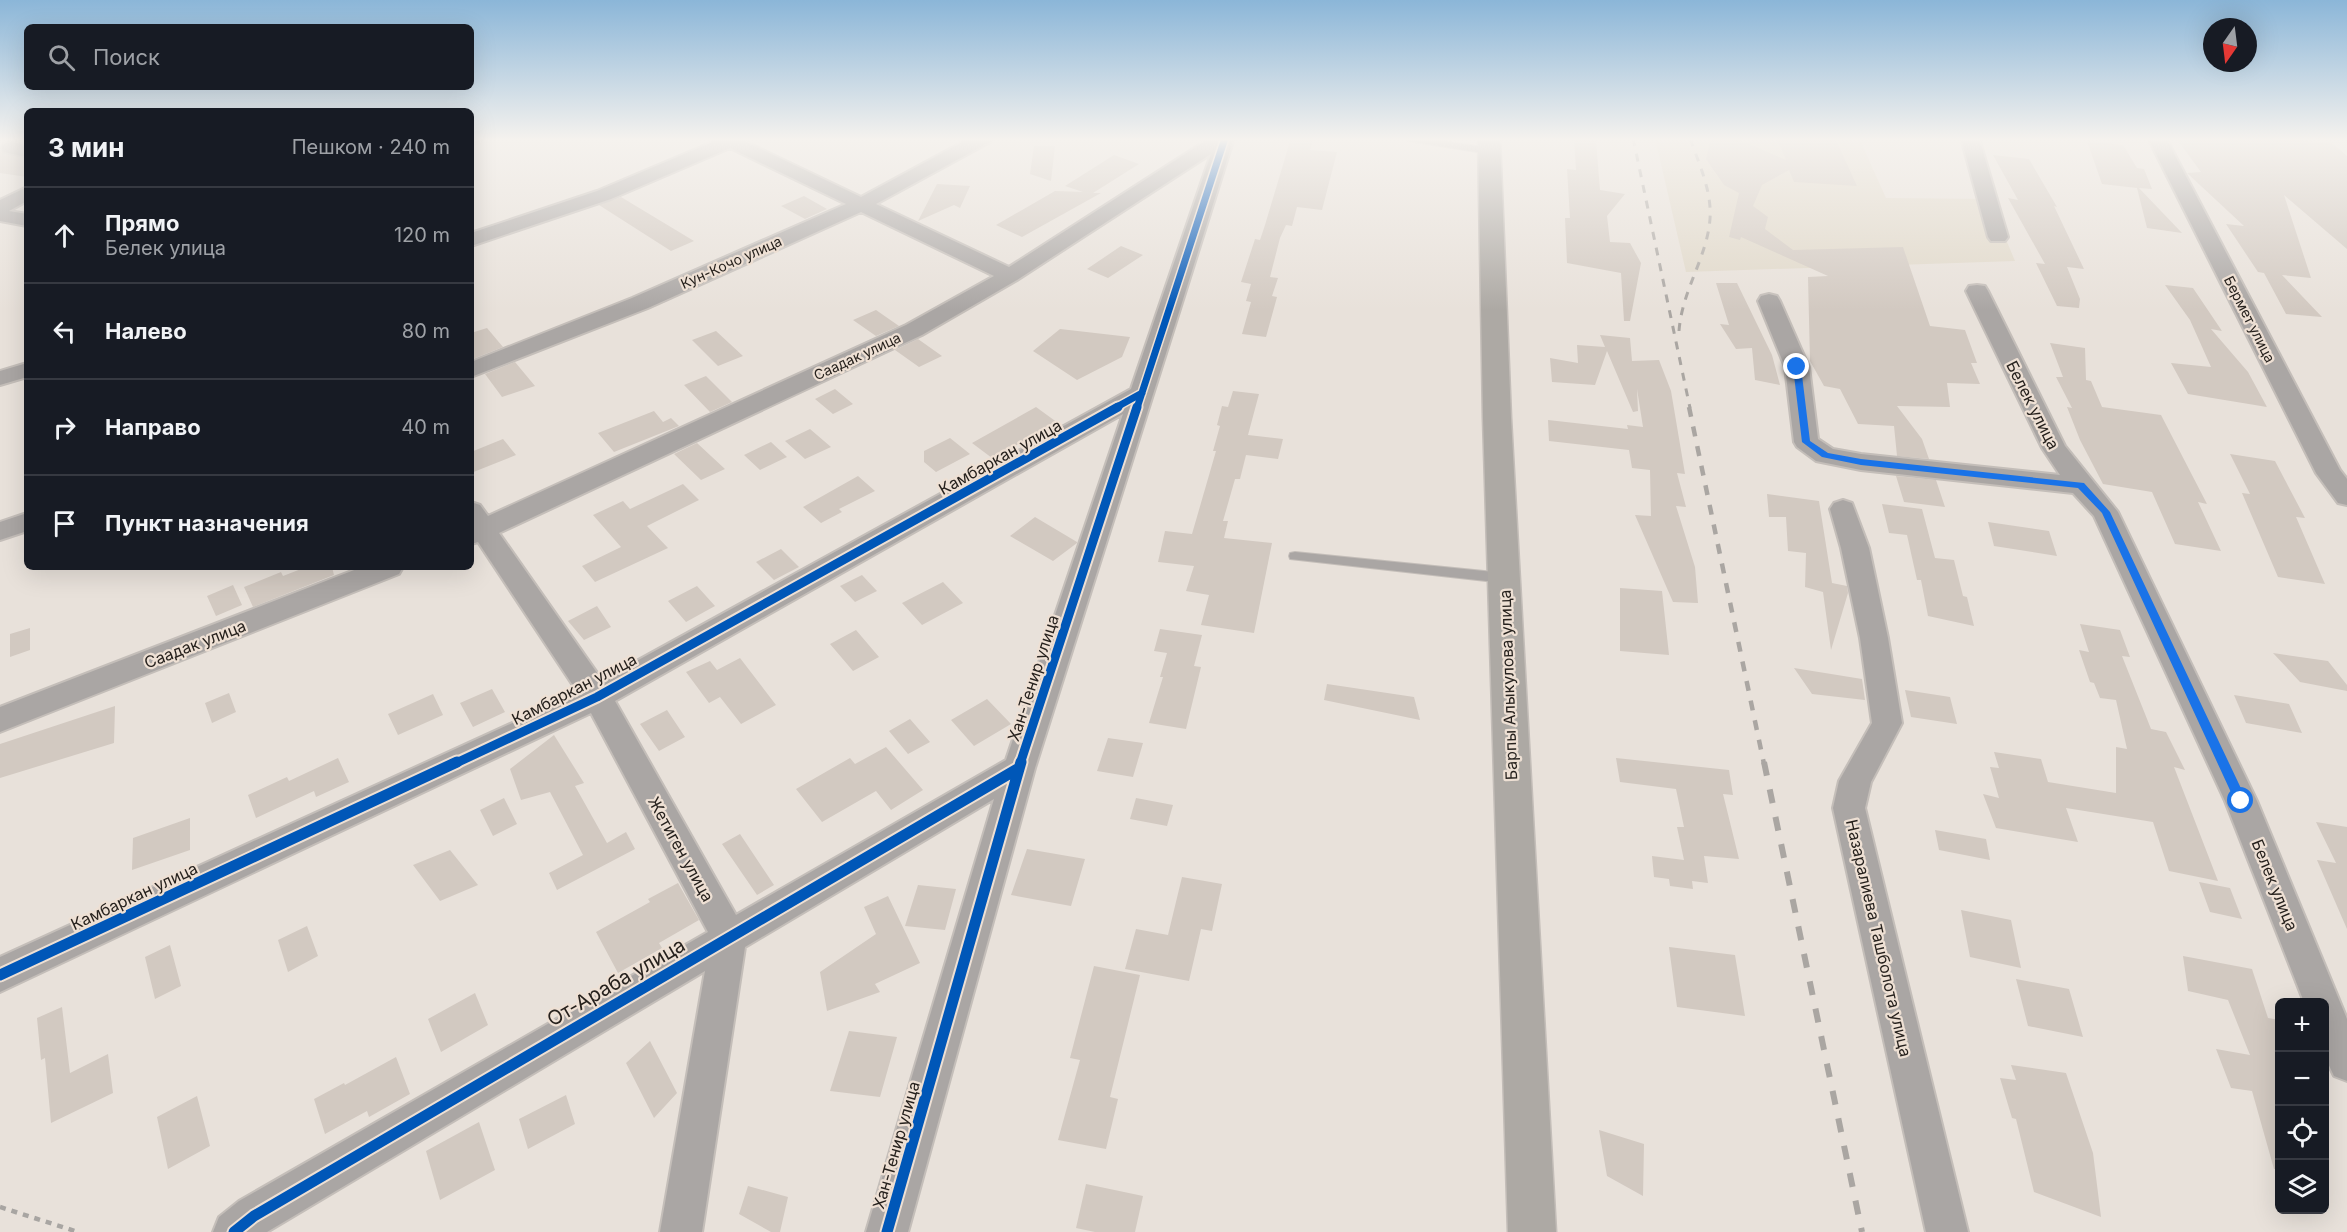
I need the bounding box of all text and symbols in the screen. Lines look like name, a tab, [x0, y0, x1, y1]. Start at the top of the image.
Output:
north arrow	[2203, 18, 2257, 72]
search box	[24, 24, 474, 90]
icon: search	[45, 41, 78, 74]
text: Поиск	[93, 44, 160, 70]
text: 3 мин	[48, 132, 124, 163]
text: Пешком · 240 m	[292, 135, 450, 159]
text: Прямо	[105, 210, 179, 236]
icon: ahead	[48, 219, 81, 252]
text: 120 m	[394, 223, 450, 247]
street label: Кун-Кочо улица	[678, 232, 784, 292]
text: Белек улица	[105, 236, 226, 260]
street label: Бермет улица	[2221, 273, 2279, 365]
icon: left	[48, 315, 81, 348]
text: Налево	[105, 318, 187, 344]
text: 80 m	[402, 319, 450, 343]
street label: Саадак улица	[811, 328, 903, 384]
route end	[1783, 353, 1809, 379]
street label: Белек улица	[2002, 357, 2064, 453]
icon: right	[48, 411, 81, 444]
text: Направо	[105, 414, 201, 440]
text: 40 m	[401, 415, 450, 439]
street label: Камбаркан улица	[935, 415, 1065, 499]
icon: arrive	[48, 507, 81, 540]
text: Пункт назначения	[105, 510, 309, 536]
street label: Барпы Алыкулова улица	[1495, 589, 1521, 781]
street label: Хан-Тенир улица	[1003, 612, 1063, 744]
street label: Саадак улица	[141, 615, 249, 673]
street label: Камбаркан улица	[508, 649, 640, 729]
route start	[2227, 787, 2253, 813]
street label: Жетиген улица	[644, 793, 718, 905]
street label: Назаралиева Ташболота улица	[1842, 817, 1916, 1059]
street label: Белек улица	[2248, 836, 2302, 934]
street label: Камбаркан улица	[68, 858, 200, 934]
street label: От-Араба улица	[543, 933, 689, 1031]
map controls	[2275, 998, 2329, 1214]
button: +	[2275, 998, 2329, 1052]
button: −	[2275, 1052, 2329, 1106]
street label: Хан-Тенир улица	[868, 1079, 924, 1211]
button: locate	[2275, 1106, 2329, 1160]
button: layers	[2275, 1160, 2329, 1214]

